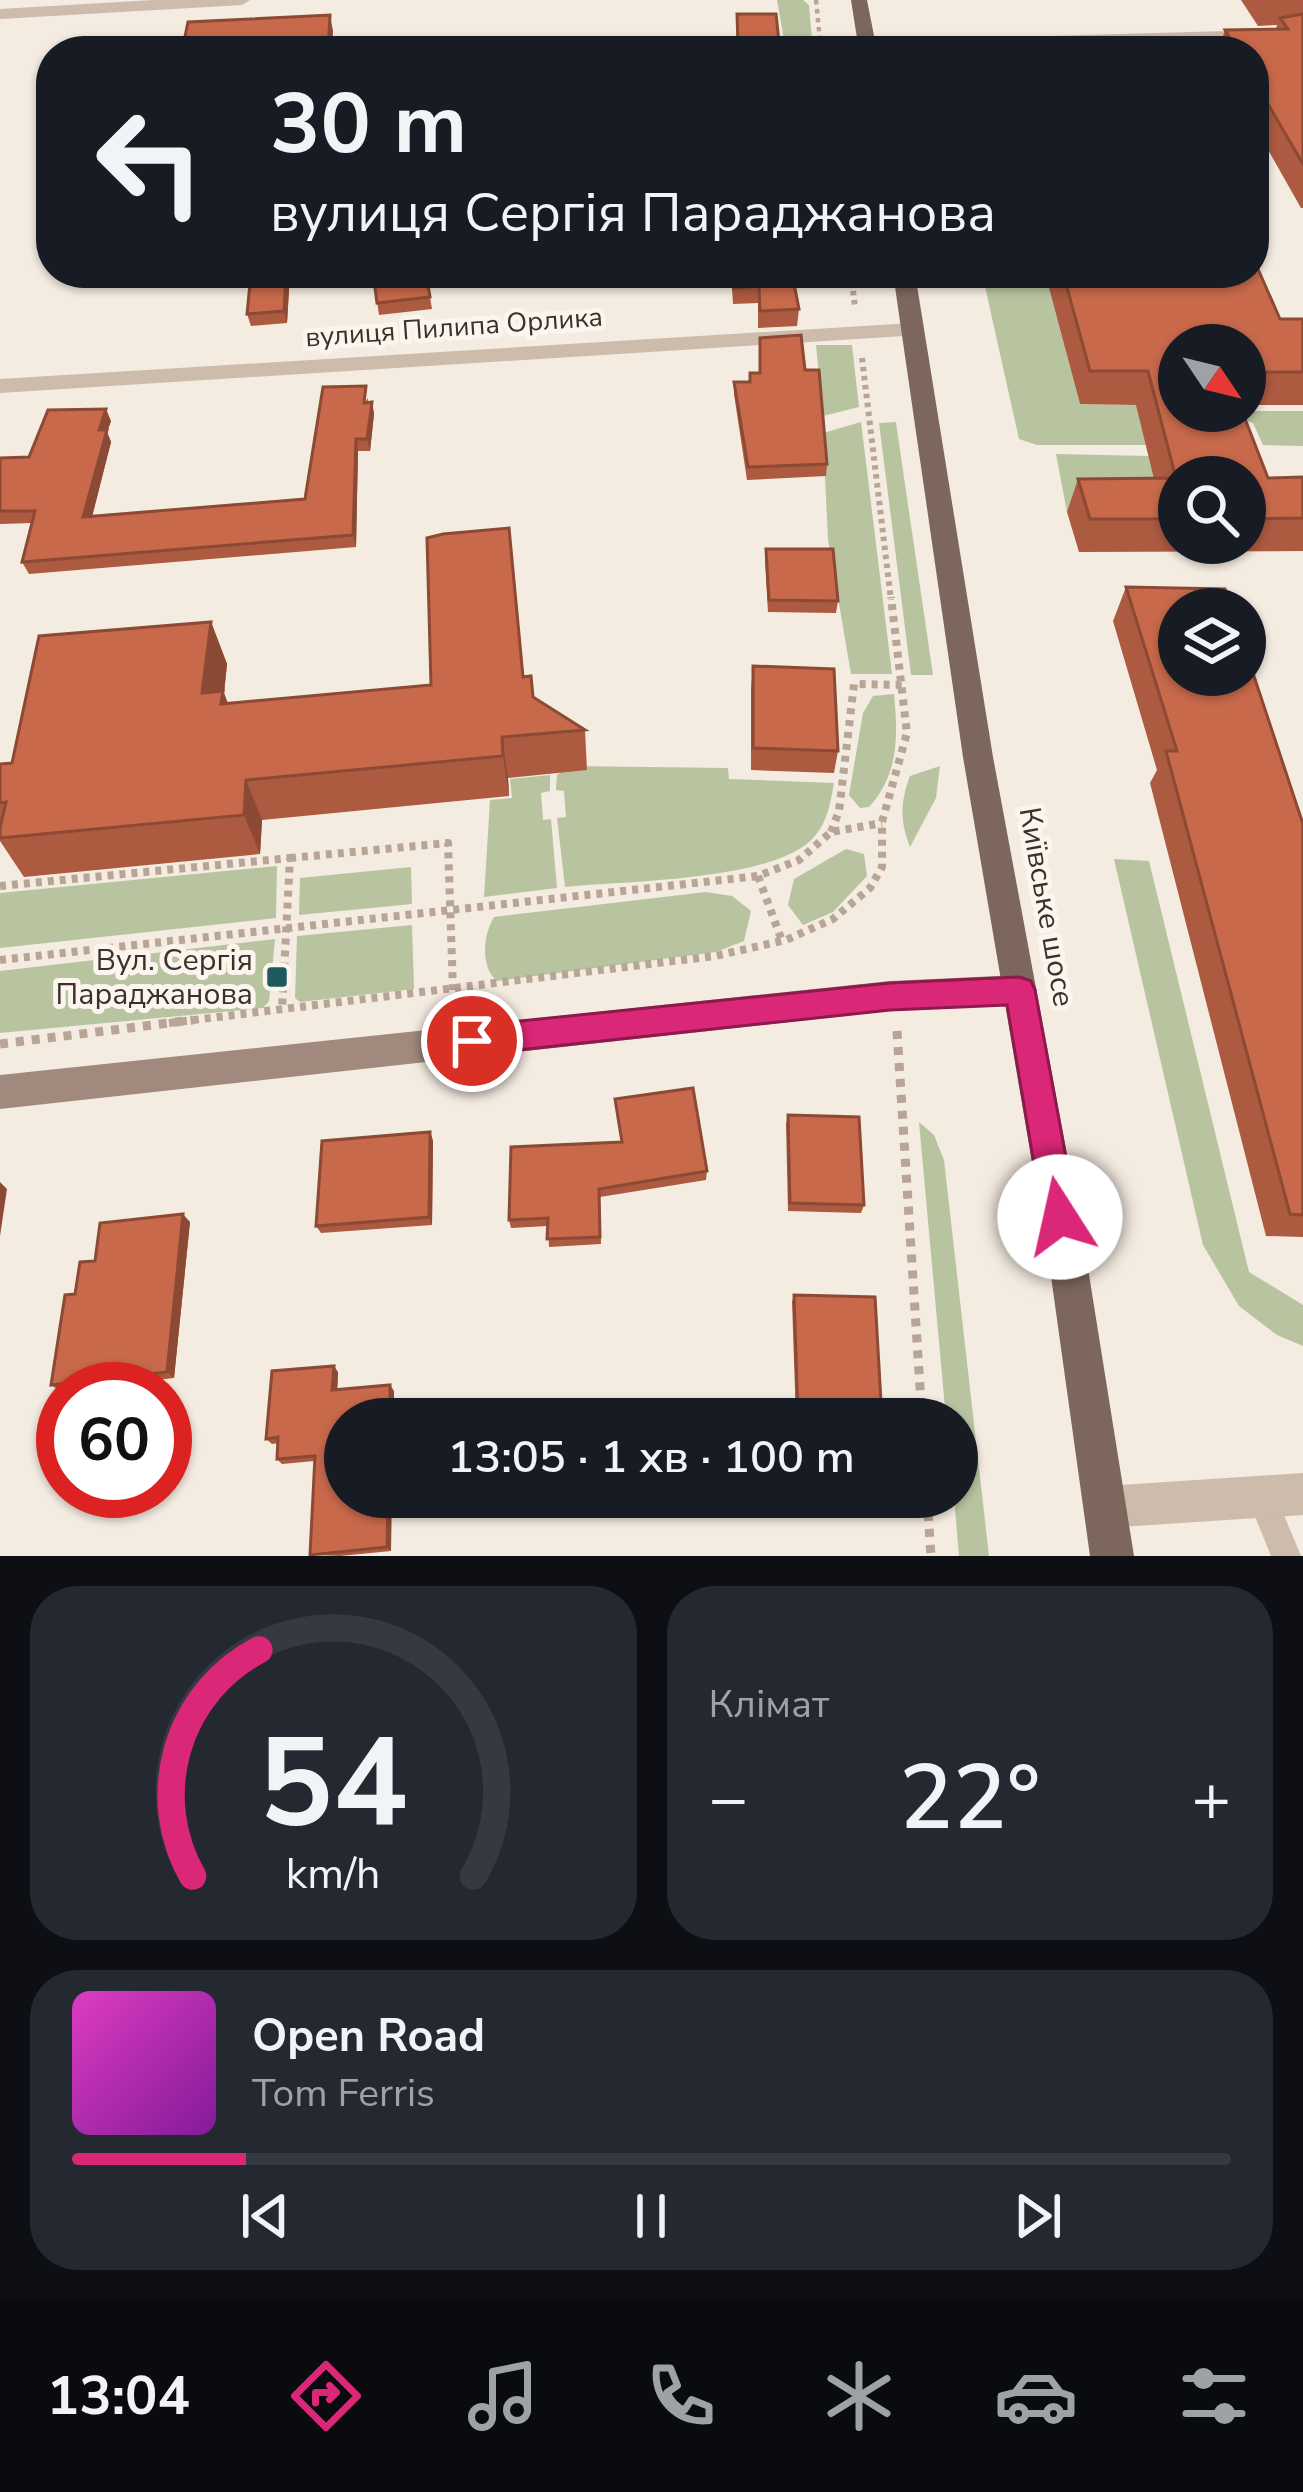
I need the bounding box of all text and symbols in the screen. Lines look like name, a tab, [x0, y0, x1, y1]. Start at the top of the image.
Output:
text: 30 m	[270, 67, 467, 182]
icon: left	[72, 84, 228, 240]
text: вулиця Сергія Параджанова	[270, 176, 996, 250]
street label: вулиця Пилипа Орлика	[304, 299, 604, 356]
north arrow	[1158, 324, 1266, 432]
map controls	[1158, 324, 1266, 696]
button: search	[1158, 456, 1266, 564]
button: layers	[1158, 588, 1266, 696]
street label: Київське шосе	[1009, 804, 1084, 1010]
place label: Вул. Сергія Параджанова	[56, 940, 253, 1015]
marker: Вул. Сергія Параджанова	[264, 964, 290, 990]
pin	[421, 990, 523, 1092]
icon: arrive	[439, 1008, 505, 1074]
position arrow	[997, 1154, 1123, 1280]
speed limit sign: 60	[36, 1362, 192, 1518]
text: 13:05 · 1 хв · 100 m	[447, 1427, 855, 1488]
text: Клімат	[709, 1678, 829, 1731]
text: 54	[258, 1699, 408, 1869]
text: 22°	[899, 1737, 1041, 1860]
text: −	[709, 1754, 748, 1844]
text: +	[1191, 1754, 1231, 1844]
text: km/h	[286, 1845, 381, 1903]
text: Open Road	[252, 2006, 485, 2067]
text: Tom Ferris	[252, 2067, 435, 2120]
icon: previous	[232, 2183, 298, 2249]
icon: pause	[618, 2183, 684, 2249]
icon: next	[1005, 2183, 1071, 2249]
icon: directions	[284, 2354, 368, 2438]
icon: music	[461, 2354, 545, 2438]
icon: phone	[639, 2354, 723, 2438]
icon: climate	[817, 2354, 901, 2438]
icon: car	[994, 2354, 1078, 2438]
icon: filters	[1172, 2354, 1256, 2438]
text: 13:04	[47, 2359, 190, 2433]

